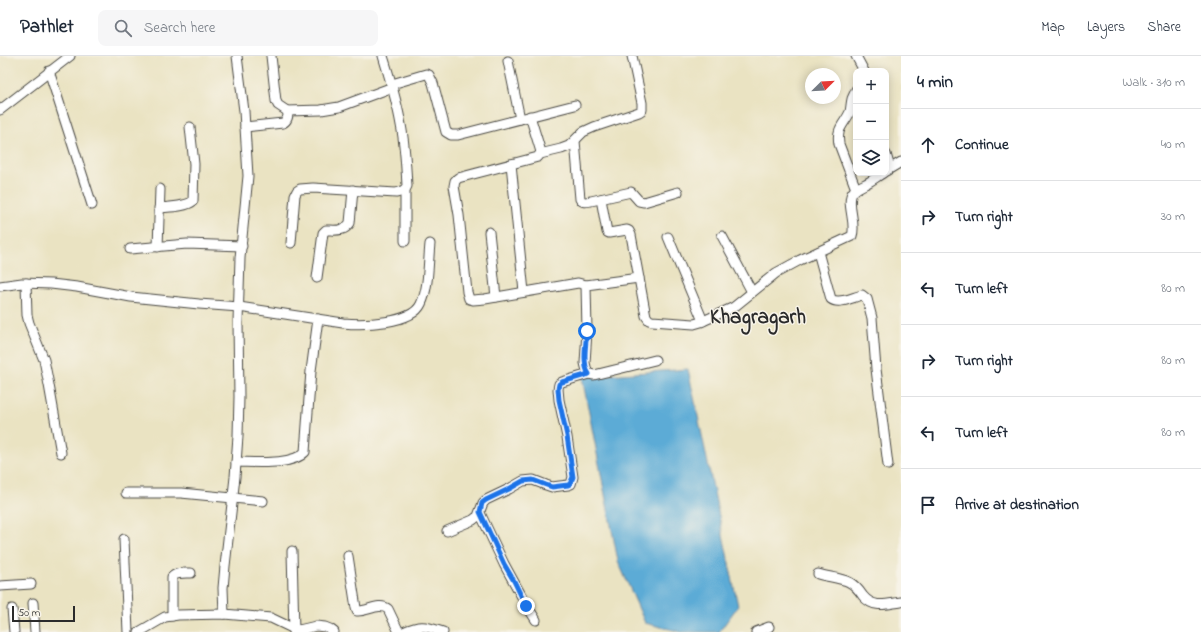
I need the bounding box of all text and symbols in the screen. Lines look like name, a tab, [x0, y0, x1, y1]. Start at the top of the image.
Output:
search box	[98, 10, 378, 46]
text: Pathlet	[20, 14, 74, 41]
icon: search	[112, 17, 134, 39]
text: Search here	[144, 17, 215, 39]
text: Map	[1041, 17, 1065, 38]
text: Layers	[1087, 17, 1125, 38]
text: Share	[1147, 17, 1181, 38]
north arrow	[805, 68, 841, 104]
map controls	[853, 68, 889, 176]
button: +	[853, 68, 889, 104]
text: 4 min	[917, 70, 953, 95]
text: Walk · 310 m	[1122, 73, 1185, 92]
button: −	[853, 104, 889, 140]
icon: ahead	[917, 134, 939, 156]
text: Continue	[955, 134, 1009, 156]
text: 40 m	[1161, 135, 1185, 154]
button: layers	[853, 140, 889, 176]
icon: right	[917, 206, 939, 228]
text: Turn right	[955, 206, 1013, 228]
text: 30 m	[1161, 207, 1185, 226]
icon: left	[917, 278, 939, 300]
text: Turn left	[955, 278, 1008, 300]
text: 80 m	[1161, 279, 1185, 298]
district label: Khagragarh	[710, 303, 806, 335]
route start	[578, 322, 596, 340]
icon: right	[917, 350, 939, 372]
text: Turn right	[955, 350, 1013, 372]
text: 80 m	[1161, 351, 1185, 370]
icon: left	[917, 422, 939, 444]
text: Turn left	[955, 422, 1008, 444]
text: 80 m	[1161, 423, 1185, 442]
icon: arrive	[917, 494, 939, 516]
text: Arrive at destination	[955, 494, 1079, 516]
route end	[517, 597, 535, 615]
scale bar	[12, 604, 75, 623]
text: 50 m	[18, 605, 40, 621]

